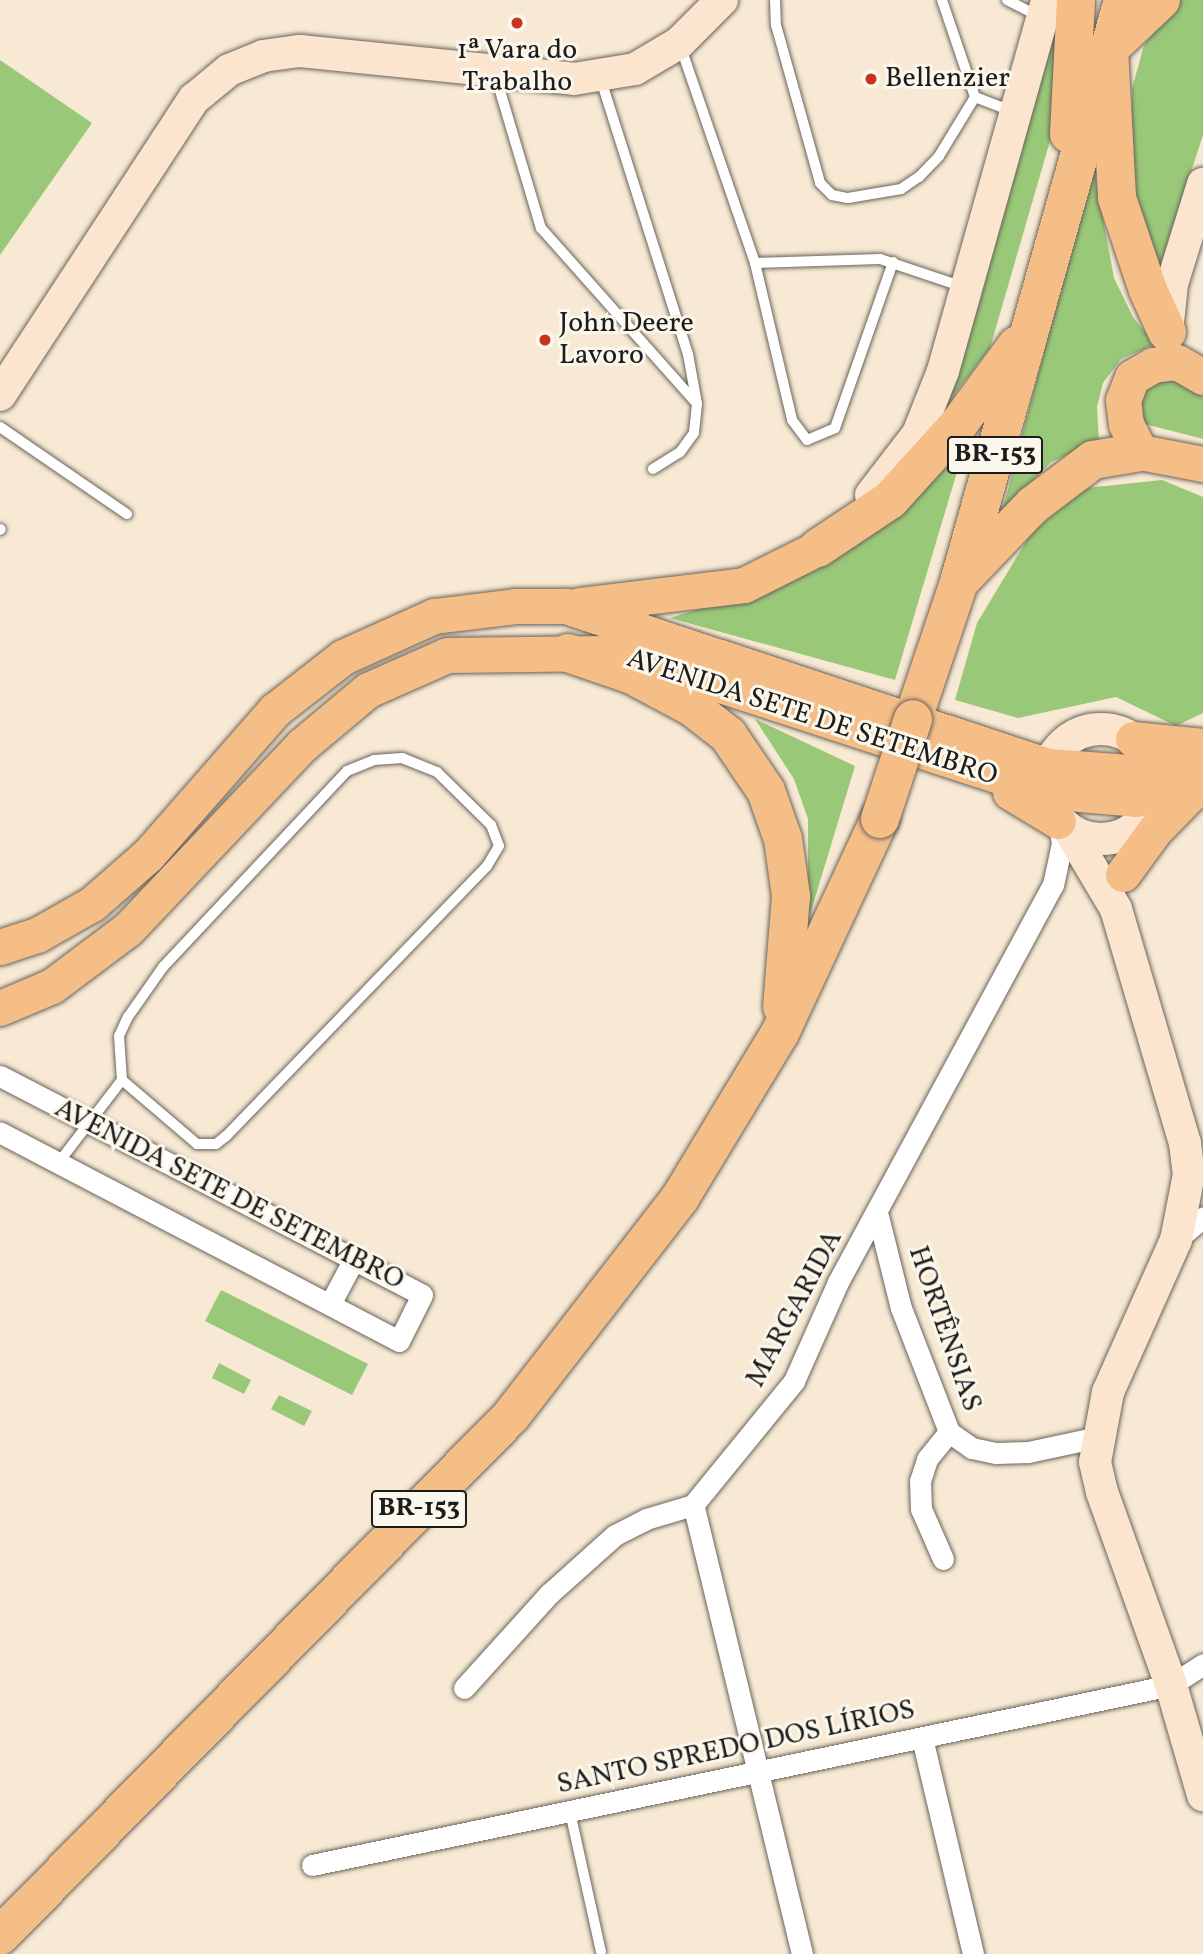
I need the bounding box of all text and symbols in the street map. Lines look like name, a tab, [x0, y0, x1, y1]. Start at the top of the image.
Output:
marker: 1ª Vara do Trabalho	[509, 15, 525, 31]
place label: 1ª Vara do Trabalho	[456, 34, 578, 100]
place label: Bellenzier	[885, 62, 1010, 96]
marker: Bellenzier	[863, 71, 879, 87]
place label: John Deere Lavoro	[559, 307, 694, 373]
marker: John Deere Lavoro	[537, 332, 553, 348]
road number: BR-153	[946, 432, 1044, 477]
street label: AVENIDA SETE DE SETEMBRO	[623, 642, 1001, 794]
street label: AVENIDA SETE DE SETEMBRO	[49, 1092, 409, 1298]
street label: MARGARIDA	[740, 1225, 850, 1393]
street label: HORTÊNSIAS	[900, 1242, 988, 1416]
road number: BR-153	[370, 1486, 468, 1532]
street label: SANTO SPREDO DOS LÍRIOS	[554, 1694, 918, 1802]

